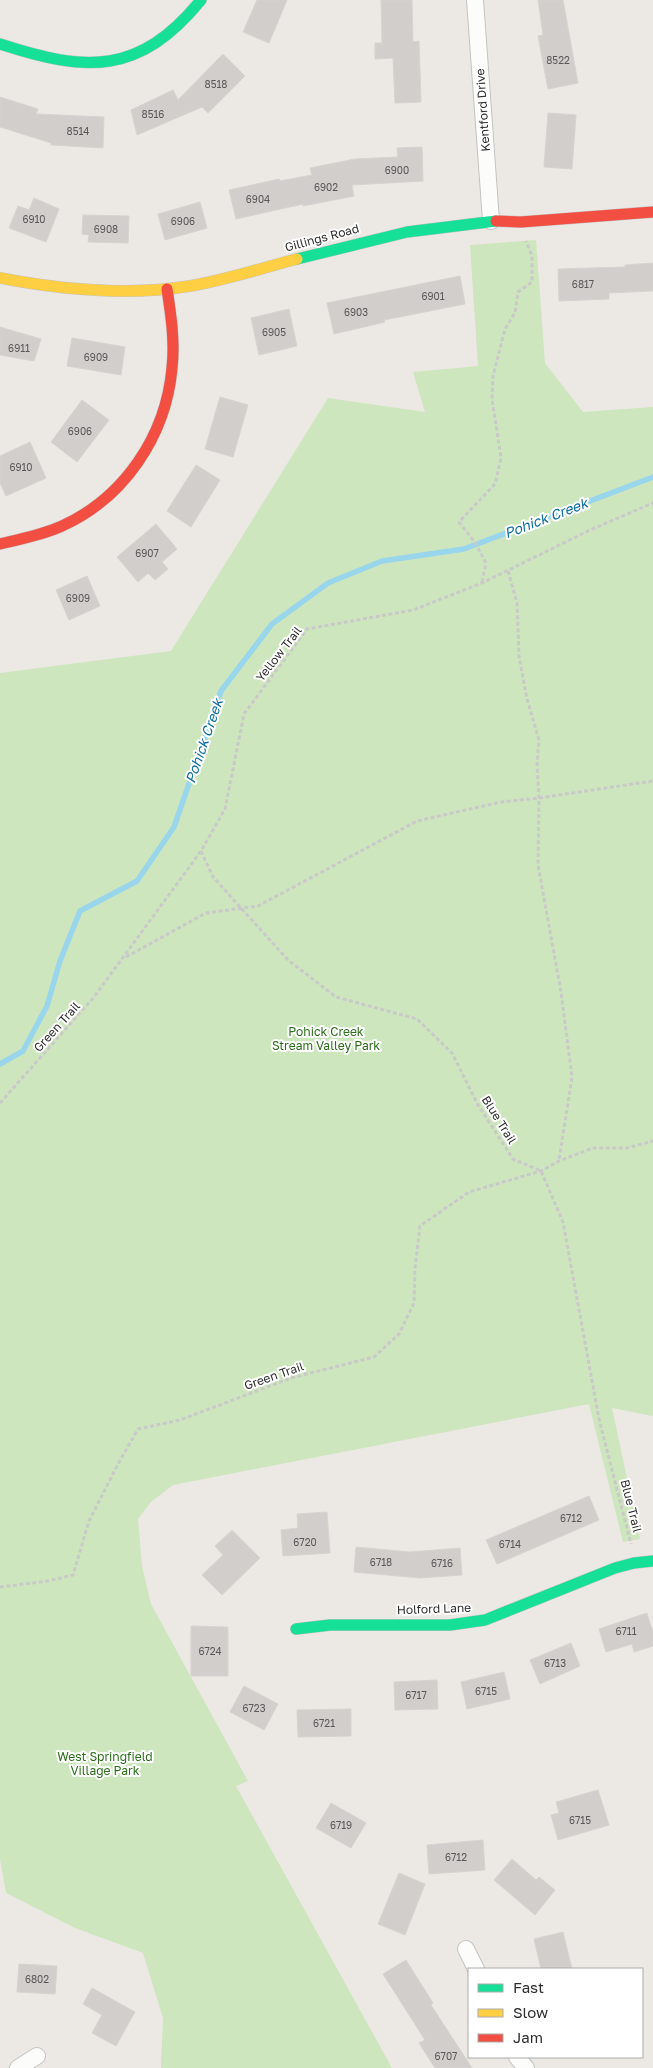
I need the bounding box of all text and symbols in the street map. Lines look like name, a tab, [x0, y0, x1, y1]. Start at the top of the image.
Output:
house number: 8522	[546, 54, 570, 66]
street label: Kentford Drive	[472, 68, 493, 152]
house number: 8518	[205, 78, 227, 90]
house number: 8516	[142, 108, 164, 120]
house number: 8514	[67, 125, 89, 137]
house number: 6900	[385, 164, 409, 176]
house number: 6902	[314, 181, 338, 193]
house number: 6904	[246, 193, 270, 205]
house number: 6910	[22, 213, 46, 225]
house number: 6906	[171, 215, 195, 227]
street label: Gillings Road	[283, 220, 361, 255]
house number: 6908	[94, 223, 118, 235]
house number: 6817	[572, 278, 594, 290]
house number: 6901	[421, 290, 445, 302]
house number: 6903	[344, 306, 368, 318]
house number: 6905	[262, 326, 286, 338]
house number: 6911	[8, 342, 30, 354]
house number: 6909	[84, 351, 108, 363]
house number: 6906	[68, 425, 92, 437]
house number: 6910	[9, 461, 33, 473]
water label: Pohick Creek	[502, 493, 592, 541]
house number: 6907	[135, 547, 159, 559]
house number: 6909	[66, 592, 90, 604]
street label: Yellow Trail	[252, 623, 305, 684]
water label: Pohick Creek	[181, 695, 227, 785]
street label: Green Trail	[30, 998, 83, 1055]
park label: Pohick Creek Stream Valley Park	[272, 1024, 380, 1053]
street label: Blue Trail	[479, 1093, 520, 1147]
street label: Green Trail	[242, 1358, 306, 1393]
street label: Blue Trail	[618, 1478, 645, 1534]
house number: 6712	[560, 1512, 582, 1524]
house number: 6720	[293, 1536, 317, 1548]
house number: 6714	[499, 1538, 521, 1550]
house number: 6718	[370, 1556, 392, 1568]
house number: 6716	[431, 1557, 453, 1569]
street label: Holford Lane	[397, 1600, 471, 1617]
house number: 6711	[615, 1625, 637, 1637]
house number: 6724	[198, 1645, 222, 1657]
house number: 6713	[544, 1657, 566, 1669]
house number: 6715	[475, 1685, 497, 1697]
house number: 6717	[405, 1689, 427, 1701]
house number: 6723	[243, 1702, 266, 1714]
house number: 6721	[313, 1717, 335, 1729]
park label: West Springfield Village Park	[57, 1749, 153, 1778]
house number: 6715	[569, 1814, 591, 1826]
house number: 6719	[330, 1819, 352, 1831]
house number: 6712	[445, 1851, 467, 1863]
legend	[468, 1968, 643, 2058]
house number: 6802	[25, 1973, 49, 1985]
text: Fast	[513, 1978, 544, 1996]
text: Slow	[513, 2003, 548, 2021]
text: Jam	[513, 2028, 543, 2046]
house number: 6707	[435, 2050, 457, 2062]

